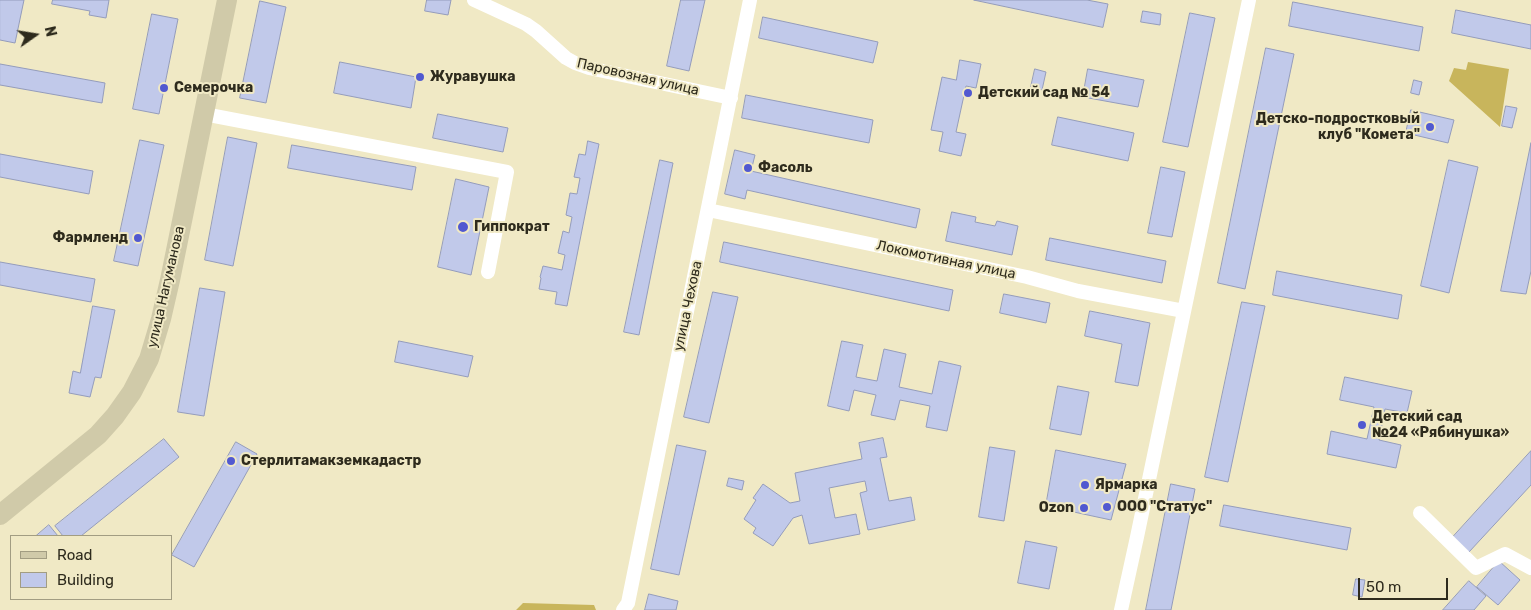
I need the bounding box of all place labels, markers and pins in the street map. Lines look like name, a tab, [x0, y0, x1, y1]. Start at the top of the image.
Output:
place label: Журавушка	[430, 69, 516, 85]
marker: Журавушка	[414, 71, 426, 83]
place label: Семерочка	[174, 80, 253, 96]
marker: Семерочка	[158, 82, 170, 94]
place label: Детский сад № 54	[978, 85, 1110, 101]
marker: Детский сад № 54	[962, 87, 974, 99]
place label: Детско-подростковый клуб "Комета"	[1256, 111, 1420, 144]
marker: Детско-подростковый клуб "Комета"	[1424, 121, 1436, 133]
place label: Фасоль	[758, 160, 813, 176]
marker: Фасоль	[742, 162, 754, 174]
place label: Гиппократ	[474, 219, 550, 235]
marker: Гиппократ	[456, 220, 470, 234]
place label: Фармленд	[53, 230, 128, 246]
marker: Фармленд	[132, 232, 144, 244]
place label: Детский сад №24 «Рябинушка»	[1372, 409, 1509, 442]
marker: Детский сад №24 «Рябинушка»	[1356, 419, 1368, 431]
place label: Стерлитамакземкадастр	[241, 453, 421, 469]
marker: Стерлитамакземкадастр	[225, 455, 237, 467]
place label: Ярмарка	[1095, 477, 1158, 493]
marker: Ярмарка	[1079, 479, 1091, 491]
place label: ООО "Статус"	[1117, 499, 1212, 515]
place label: Ozon	[1039, 500, 1074, 516]
marker: ООО "Статус"	[1101, 501, 1113, 513]
marker: Ozon	[1078, 502, 1090, 514]

